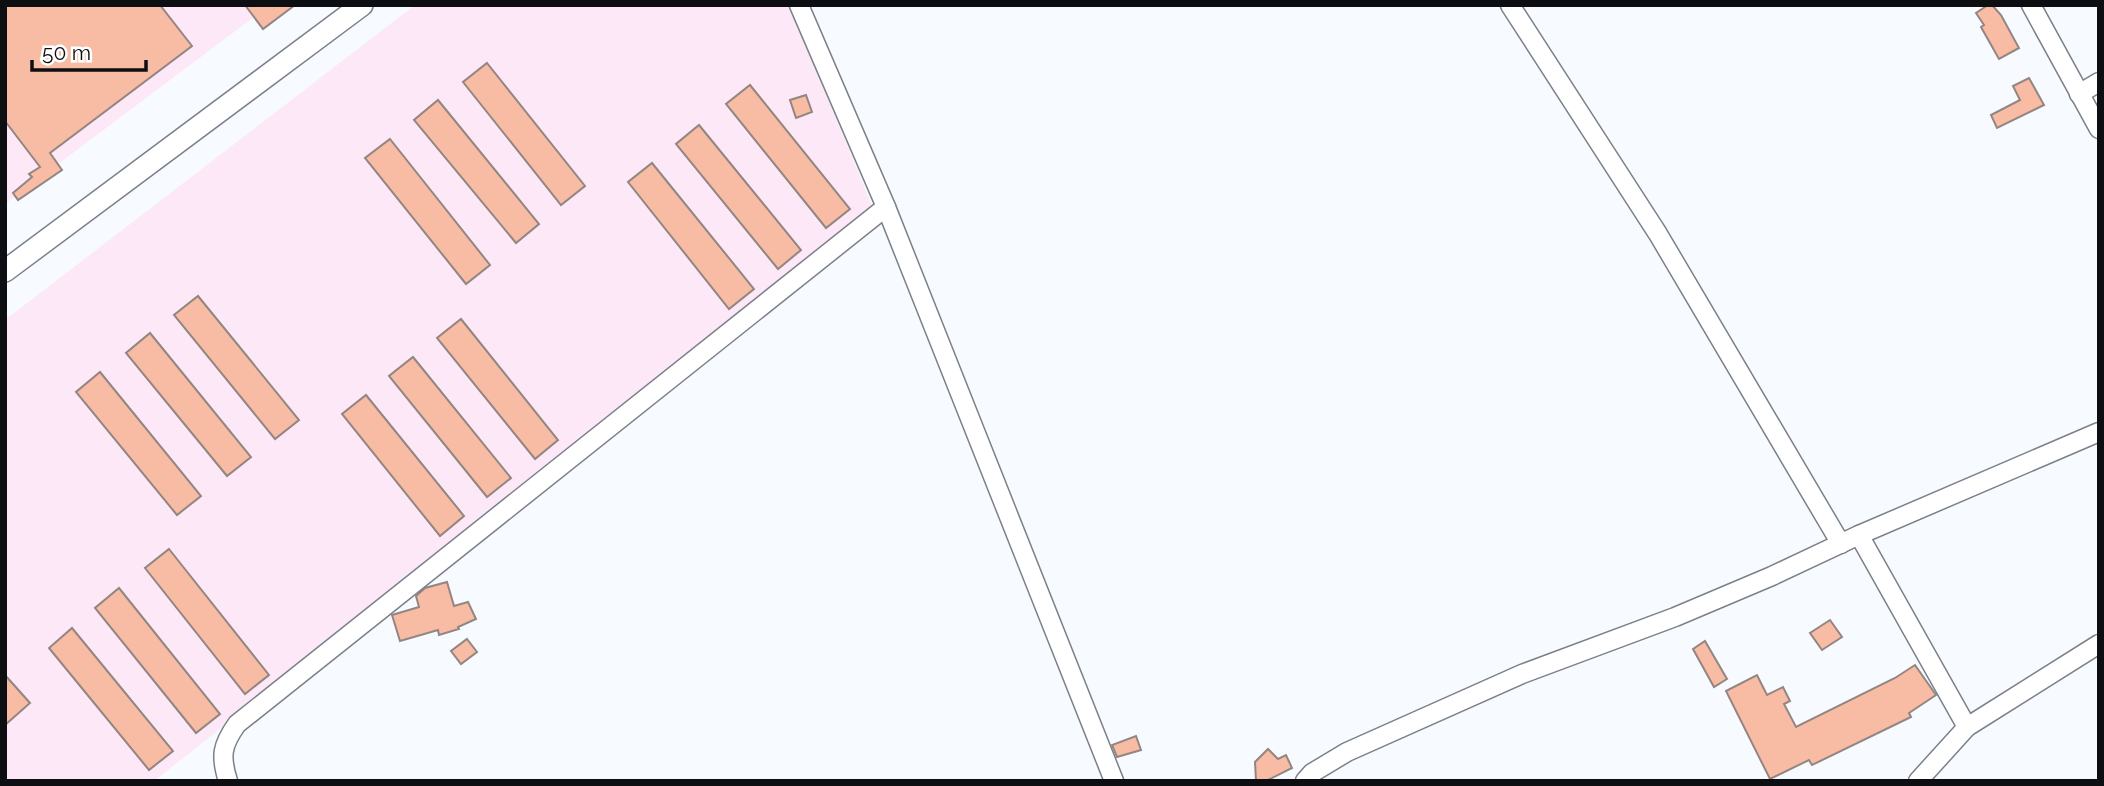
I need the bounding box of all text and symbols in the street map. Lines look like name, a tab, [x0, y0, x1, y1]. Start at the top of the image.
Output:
scale bar	[32, 28, 145, 72]
text: 50 m	[42, 40, 91, 65]

